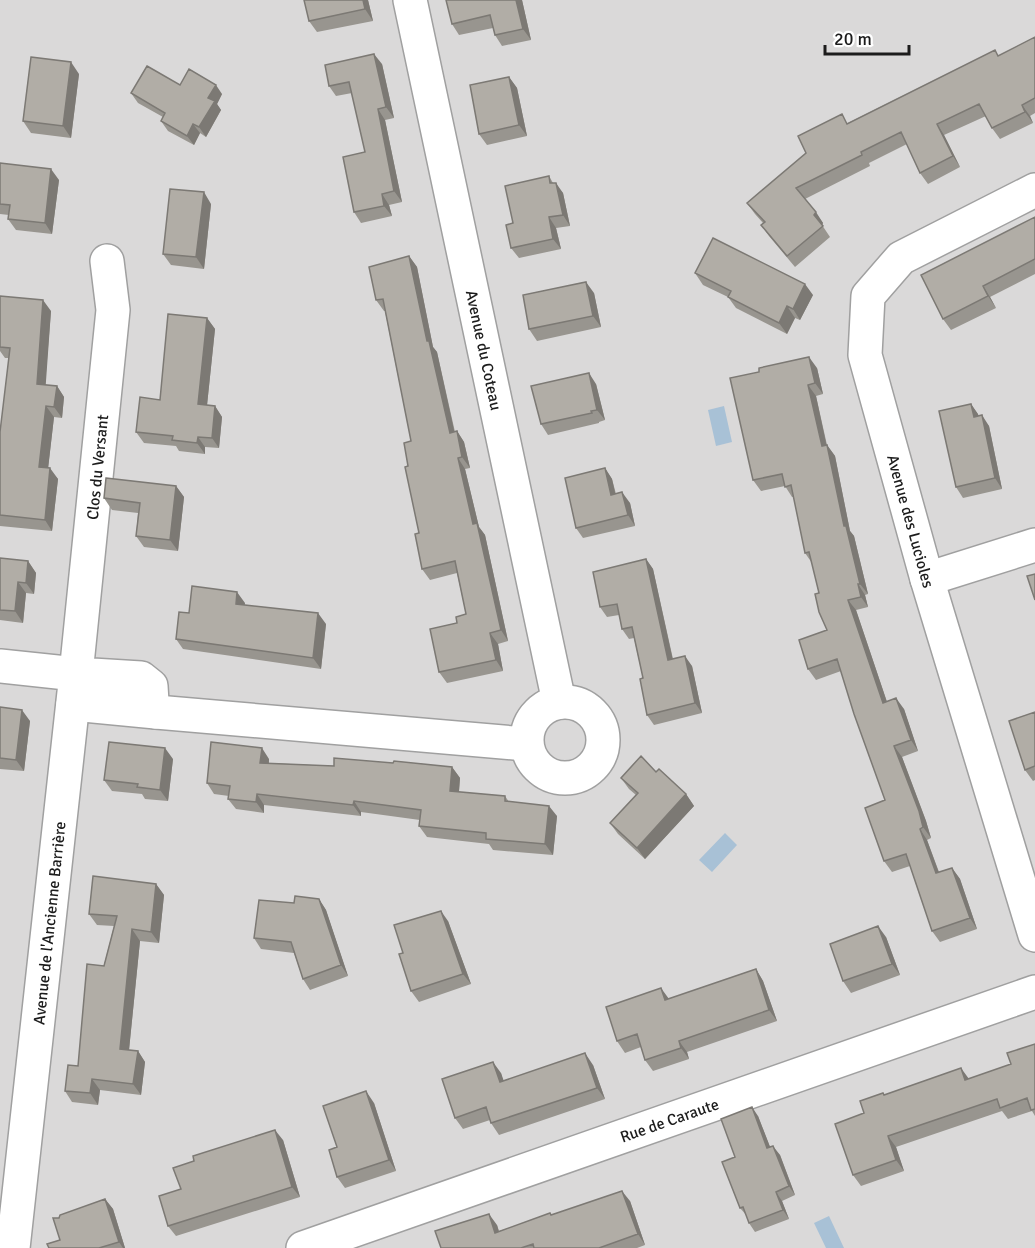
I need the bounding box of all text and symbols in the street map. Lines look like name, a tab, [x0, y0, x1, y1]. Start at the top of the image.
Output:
scale bar	[825, 18, 909, 56]
text: 20 m	[834, 28, 872, 50]
street label: Avenue du Coteau	[461, 288, 506, 412]
street label: Clos du Versant	[83, 413, 113, 521]
street label: Avenue des Lucioles	[882, 453, 938, 590]
street label: Avenue de l'Ancienne Barrière	[29, 820, 71, 1026]
street label: Rue de Caraute	[617, 1094, 722, 1147]

